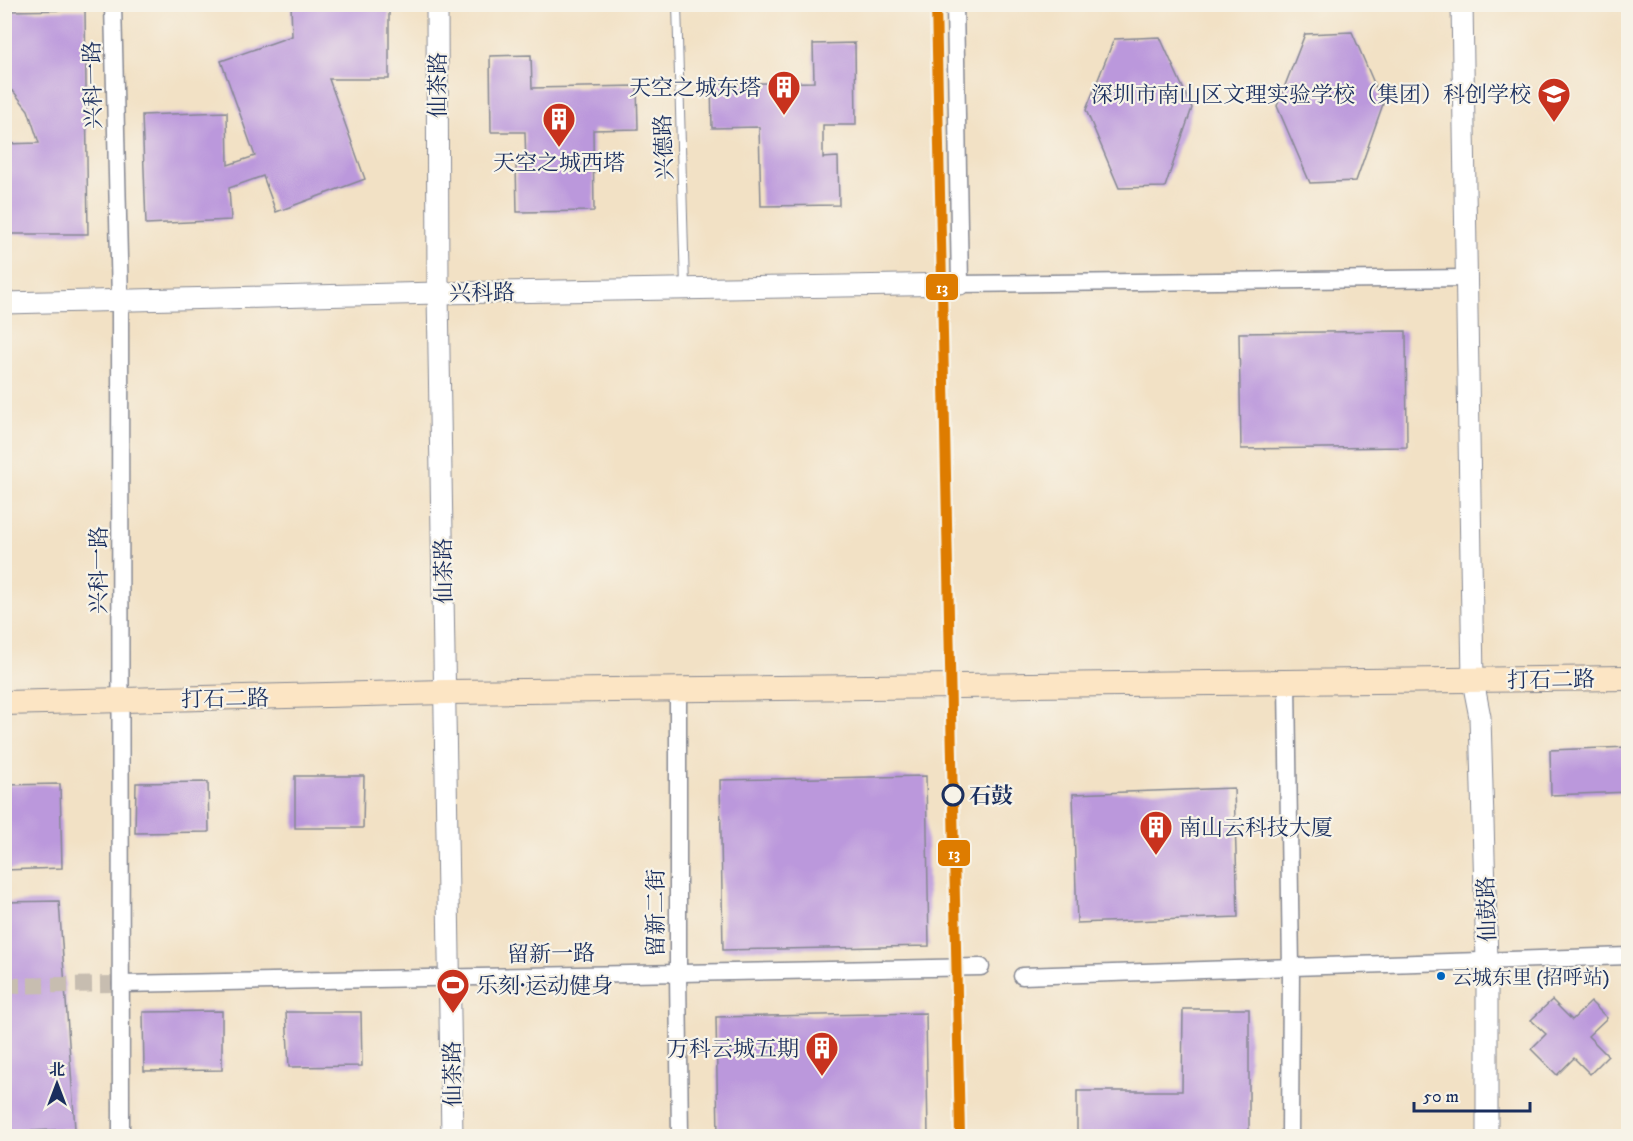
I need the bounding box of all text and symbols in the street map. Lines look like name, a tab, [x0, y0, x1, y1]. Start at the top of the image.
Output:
street label: 兴科一路	[79, 41, 108, 129]
street label: 仙茶路	[425, 52, 452, 118]
building icon: 天空之城东塔	[766, 69, 802, 116]
place label: 天空之城东塔	[629, 75, 761, 102]
school or university icon: 深圳市南山区文理实验学校（集团）科创学校	[1536, 76, 1572, 123]
place label: 深圳市南山区文理实验学校（集团）科创学校	[1091, 82, 1531, 109]
building icon: 天空之城西塔	[541, 101, 577, 148]
street label: 兴德路	[650, 113, 679, 180]
place label: 天空之城西塔	[493, 150, 625, 177]
line badge: 13	[925, 273, 959, 301]
text: 13	[936, 278, 948, 298]
street label: 兴科路	[449, 279, 515, 308]
street label: 兴科一路	[86, 526, 113, 614]
street label: 仙茶路	[430, 538, 459, 604]
street label: 打石二路	[1507, 666, 1595, 695]
street label: 打石二路	[181, 685, 269, 714]
place label: 石鼓	[969, 783, 1013, 810]
marker: 石鼓	[942, 784, 964, 806]
building icon: 南山云科技大厦	[1138, 809, 1174, 856]
place label: 南山云科技大厦	[1179, 815, 1333, 842]
line badge: 13	[937, 839, 971, 867]
text: 13	[948, 844, 960, 864]
street label: 留新二街	[643, 869, 670, 957]
street label: 仙鼓路	[1473, 875, 1502, 942]
street label: 留新一路	[507, 940, 595, 969]
place label: 云城东里 (招呼站)	[1452, 966, 1610, 991]
sports icon: 乐刻·运动健身	[435, 967, 471, 1014]
marker: 云城东里 (招呼站)	[1435, 970, 1447, 982]
place label: 乐刻·运动健身	[476, 973, 613, 1000]
building icon: 万科云城五期	[804, 1030, 840, 1077]
place label: 万科云城五期	[667, 1036, 799, 1063]
street label: 仙茶路	[439, 1041, 468, 1107]
north arrow	[27, 1054, 87, 1114]
text: 北	[49, 1060, 65, 1080]
scale bar	[1414, 1075, 1530, 1113]
text: 50 m	[1423, 1086, 1459, 1108]

